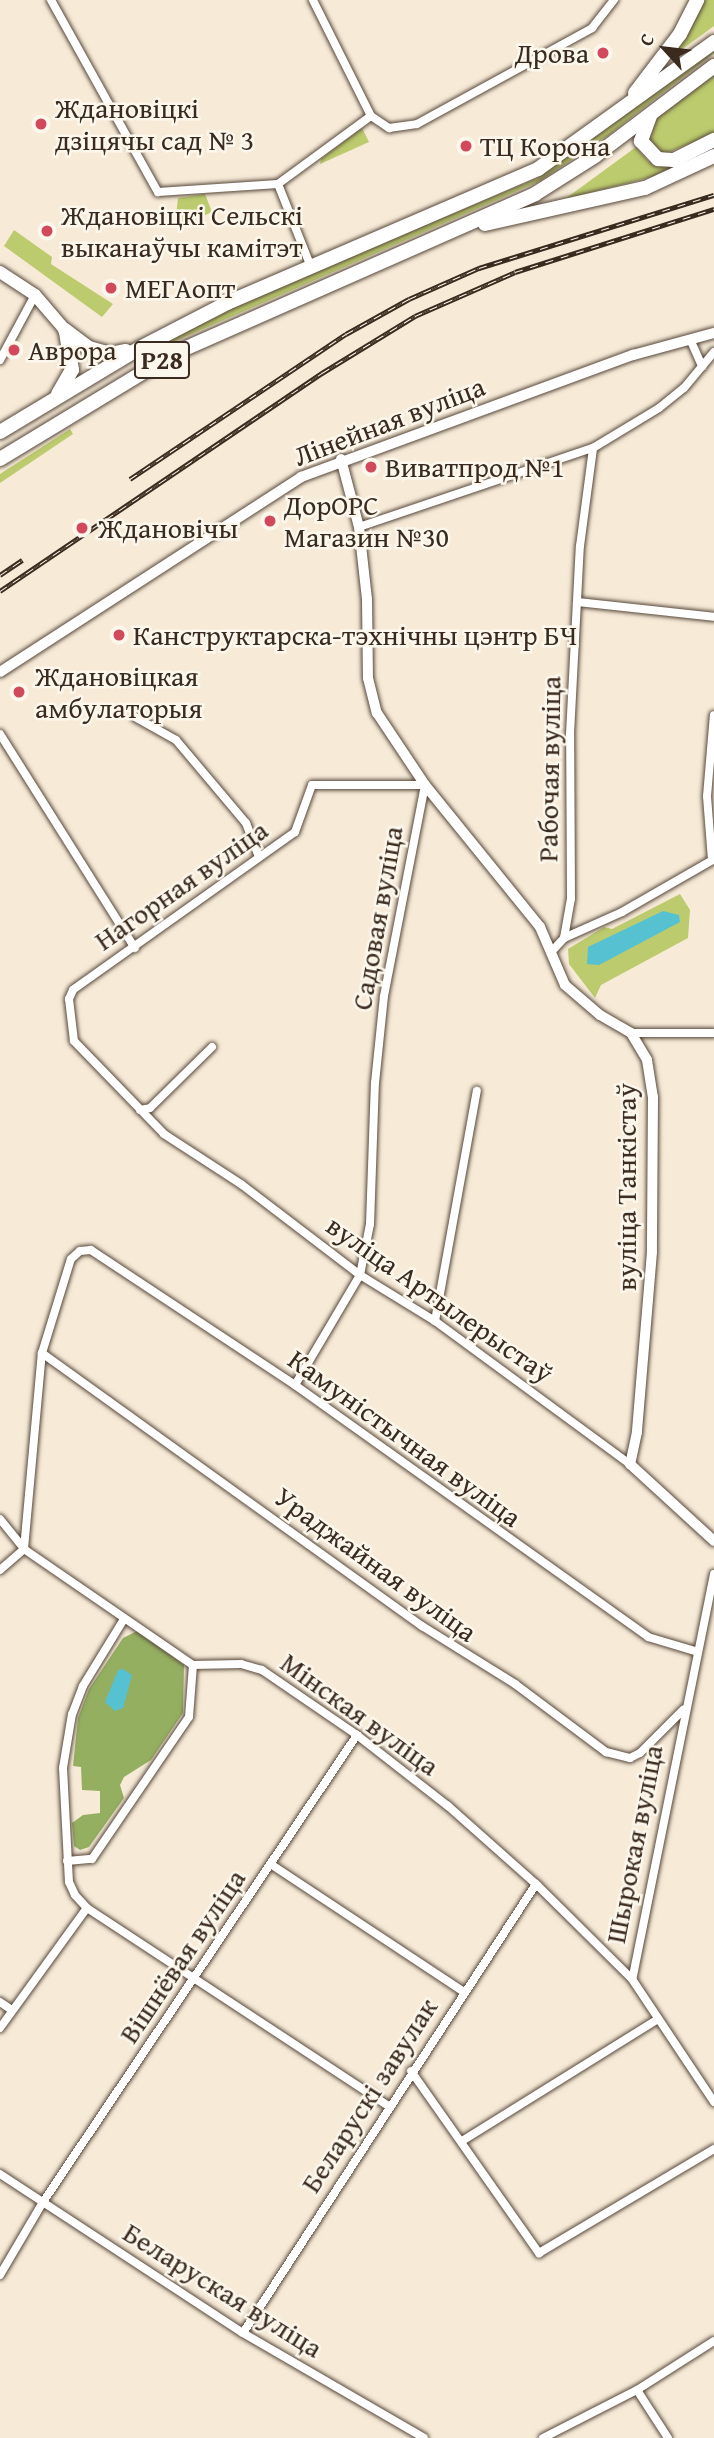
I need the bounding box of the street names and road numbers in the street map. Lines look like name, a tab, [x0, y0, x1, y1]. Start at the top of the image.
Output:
road number: Р28	[132, 338, 192, 382]
street label: Лінейная вуліца	[289, 369, 489, 473]
street label: Рабочая вуліца	[531, 676, 567, 862]
street label: Нагорная вуліца	[88, 813, 274, 957]
street label: Садовая вуліца	[344, 824, 410, 1012]
street label: вуліца Танкістаў	[609, 1083, 643, 1291]
street label: вуліца Артылерыстаў	[320, 1208, 560, 1390]
street label: Камуністычная вуліца	[282, 1342, 528, 1534]
street label: Ураджайная вуліца	[268, 1479, 484, 1649]
street label: Мінская вуліца	[274, 1645, 446, 1783]
street label: Шырокая вуліца	[598, 1742, 670, 1946]
street label: Вішнёвая вуліца	[112, 1863, 252, 2049]
street label: Беларускі завулак	[294, 1991, 444, 2199]
street label: Беларуская вуліца	[117, 2215, 329, 2365]

